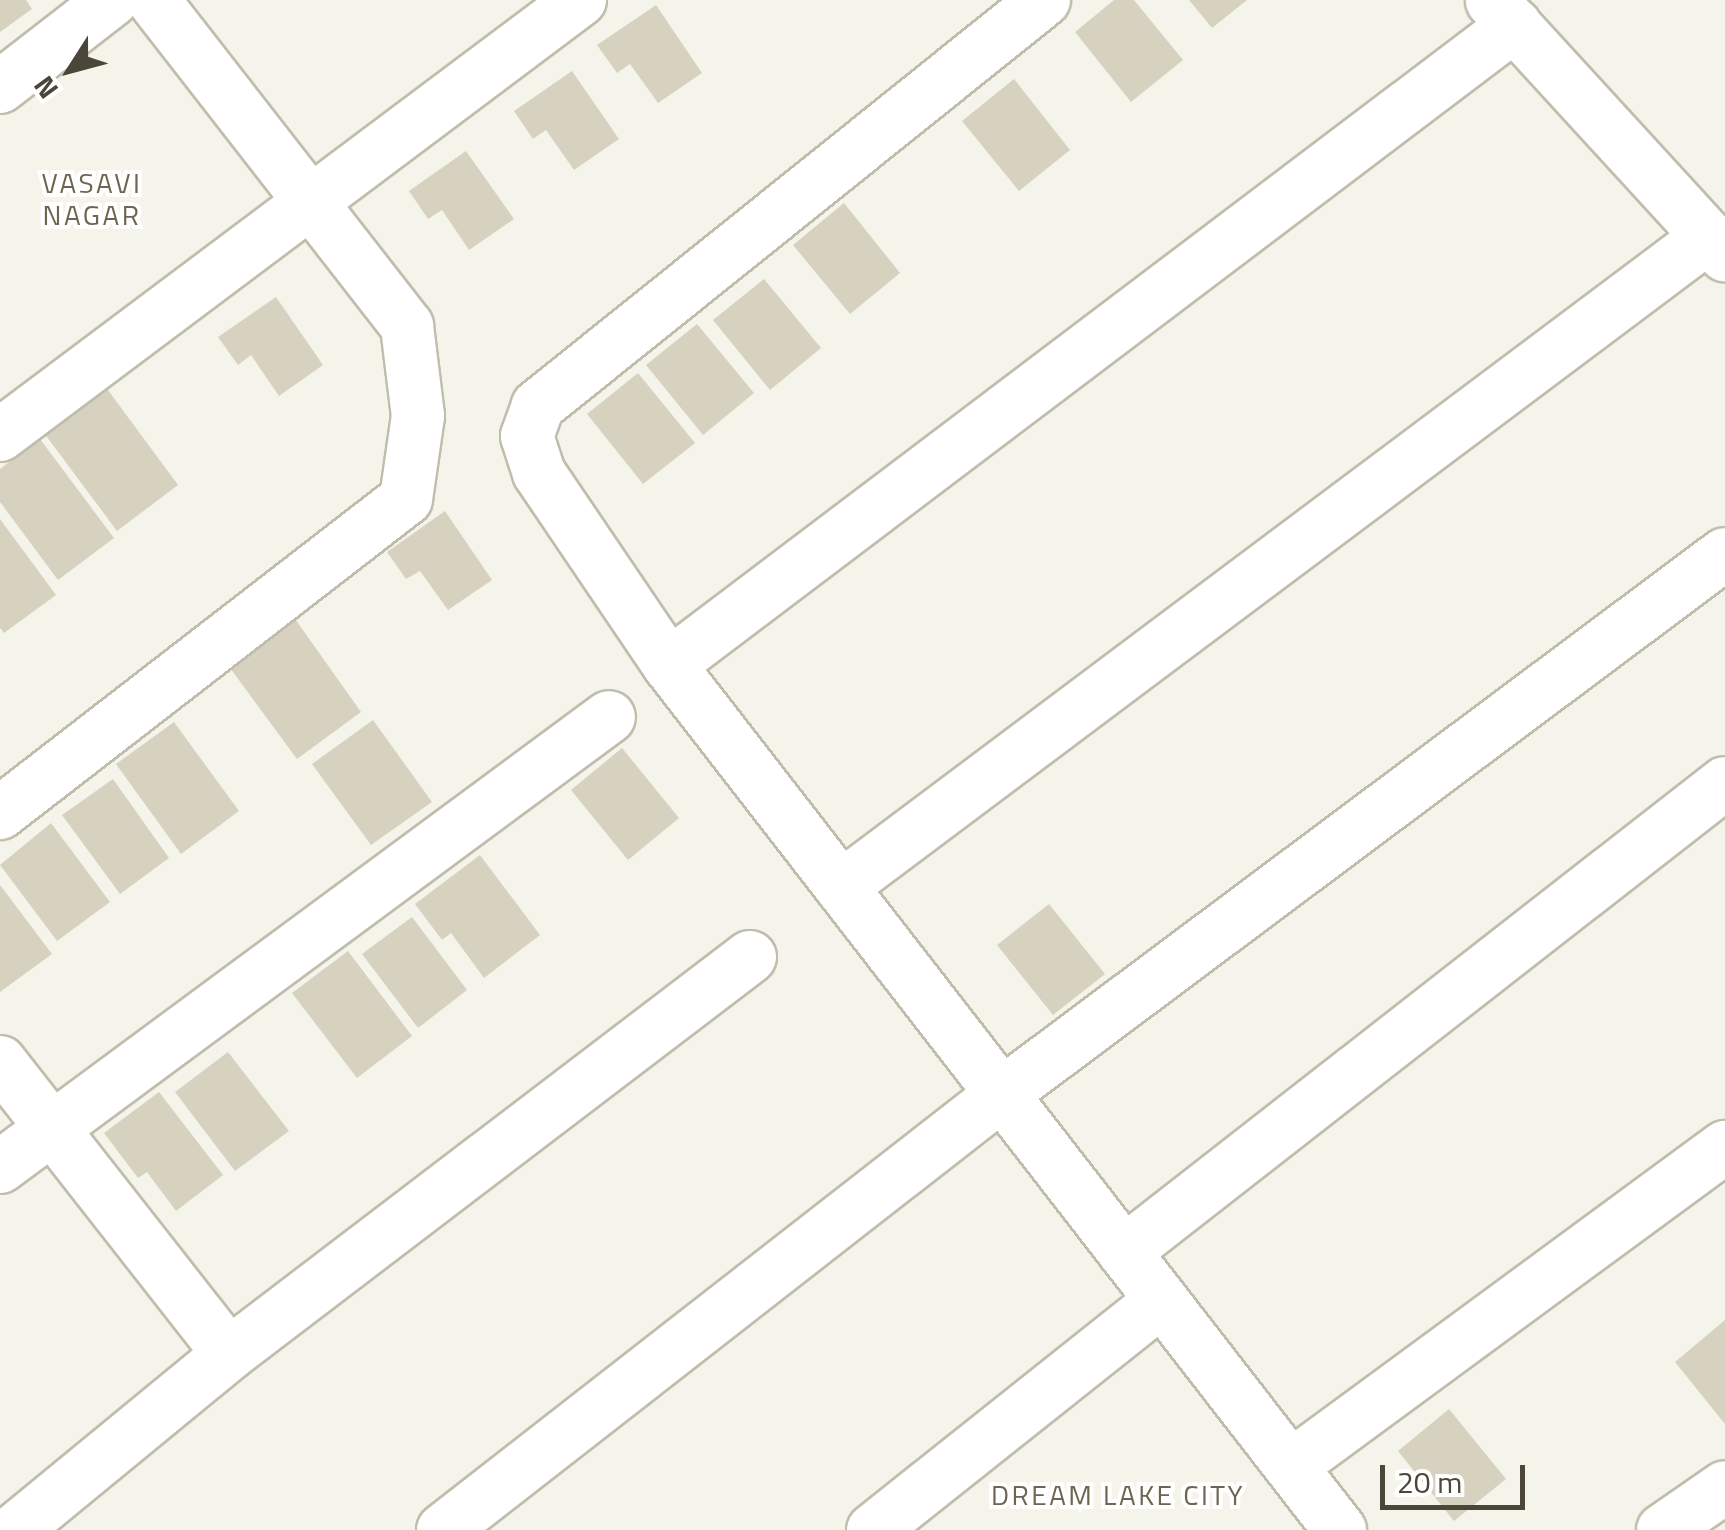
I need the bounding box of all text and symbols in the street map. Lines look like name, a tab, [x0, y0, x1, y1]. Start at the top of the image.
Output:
north arrow	[20, 20, 120, 120]
text: N	[22, 67, 68, 108]
district label: VASAVI NAGAR	[42, 166, 142, 232]
scale bar	[1385, 1445, 1530, 1507]
text: 20 m	[1397, 1459, 1462, 1505]
district label: DREAM LAKE CITY	[991, 1478, 1245, 1512]

